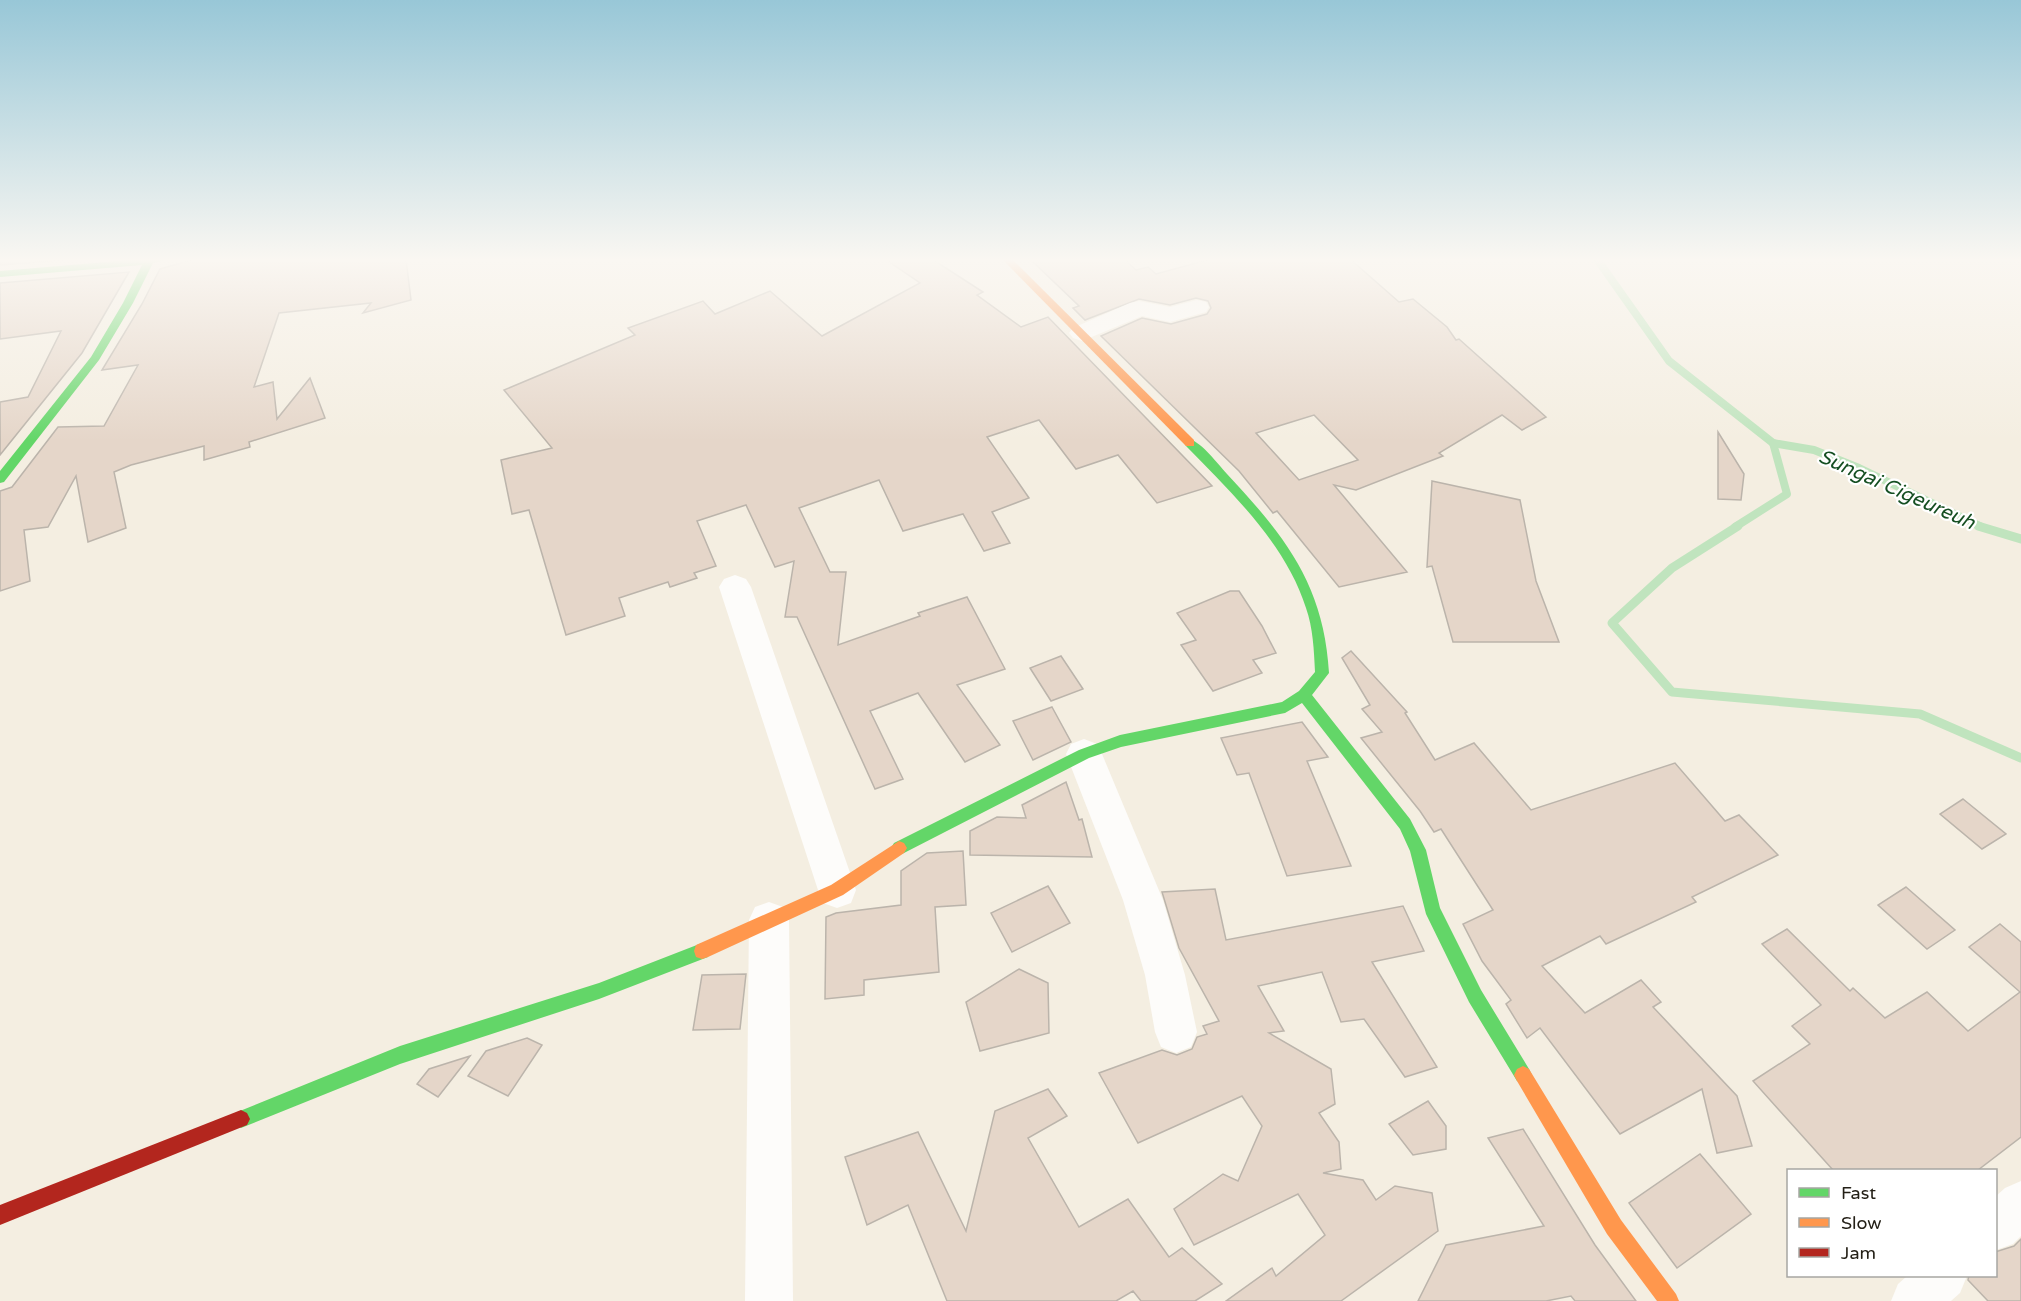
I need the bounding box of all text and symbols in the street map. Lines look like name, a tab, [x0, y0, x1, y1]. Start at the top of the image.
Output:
water label: Sungai Cigeureuh	[1815, 445, 1979, 535]
legend	[1787, 1169, 1997, 1277]
text: Fast	[1841, 1182, 1876, 1204]
text: Slow	[1841, 1212, 1882, 1234]
text: Jam	[1841, 1242, 1876, 1264]

